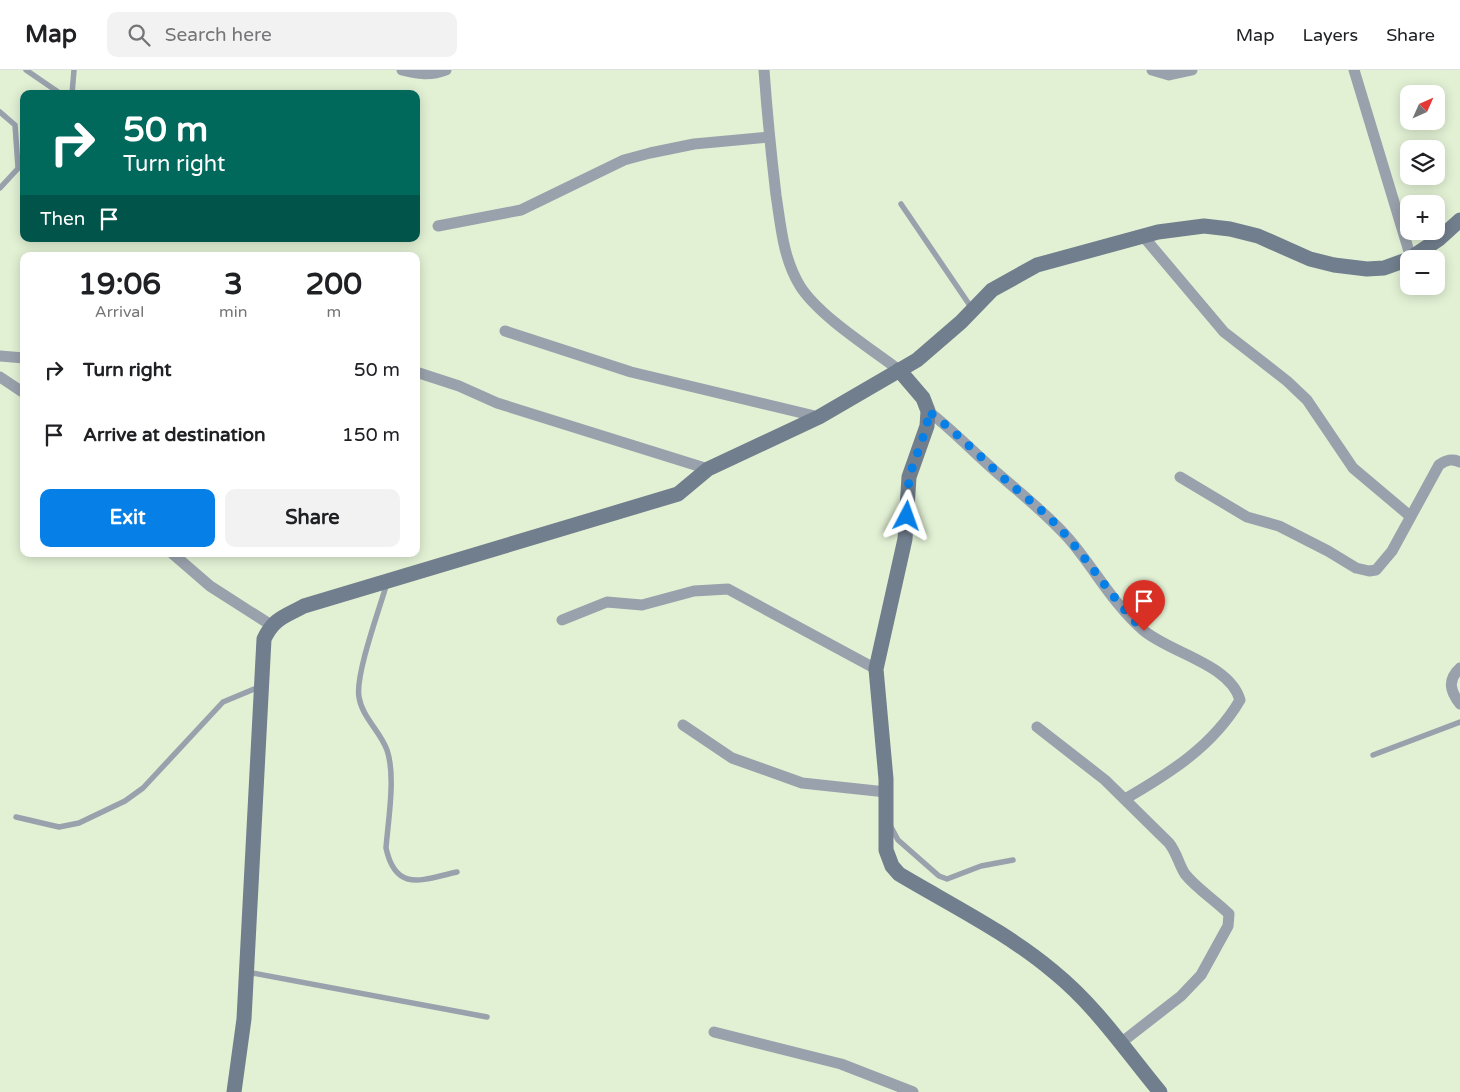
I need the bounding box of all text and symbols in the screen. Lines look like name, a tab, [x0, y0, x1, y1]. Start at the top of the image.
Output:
search box	[107, 12, 457, 57]
text: Map	[25, 20, 77, 49]
icon: search	[125, 21, 153, 49]
text: Search here	[165, 24, 272, 46]
text: Map	[1236, 24, 1275, 46]
text: Layers	[1303, 24, 1358, 46]
text: Share	[1386, 24, 1435, 46]
north arrow	[1400, 85, 1445, 130]
map controls	[1400, 85, 1445, 295]
text: 50 m	[123, 109, 208, 151]
icon: right	[40, 110, 105, 175]
button: layers	[1400, 140, 1445, 185]
text: Turn right	[123, 151, 225, 177]
button: +	[1400, 195, 1445, 240]
icon: arrive	[95, 205, 123, 233]
text: Then	[40, 208, 85, 230]
button: −	[1400, 250, 1445, 295]
text: 19:06	[78, 266, 161, 303]
text: 3	[224, 266, 243, 303]
text: 200	[306, 266, 362, 303]
text: Arrival	[95, 302, 144, 322]
text: min	[219, 302, 248, 322]
text: m	[326, 302, 341, 322]
icon: right	[40, 356, 68, 384]
text: Turn right	[83, 359, 171, 381]
text: 50 m	[354, 359, 400, 381]
icon: arrive	[40, 421, 68, 449]
text: Arrive at destination	[83, 424, 266, 446]
text: 150 m	[342, 424, 400, 446]
button: Exit	[40, 489, 215, 547]
button: Share	[225, 489, 400, 547]
position arrow	[880, 489, 932, 541]
pin	[1123, 580, 1165, 631]
icon: arrive	[1130, 587, 1158, 615]

